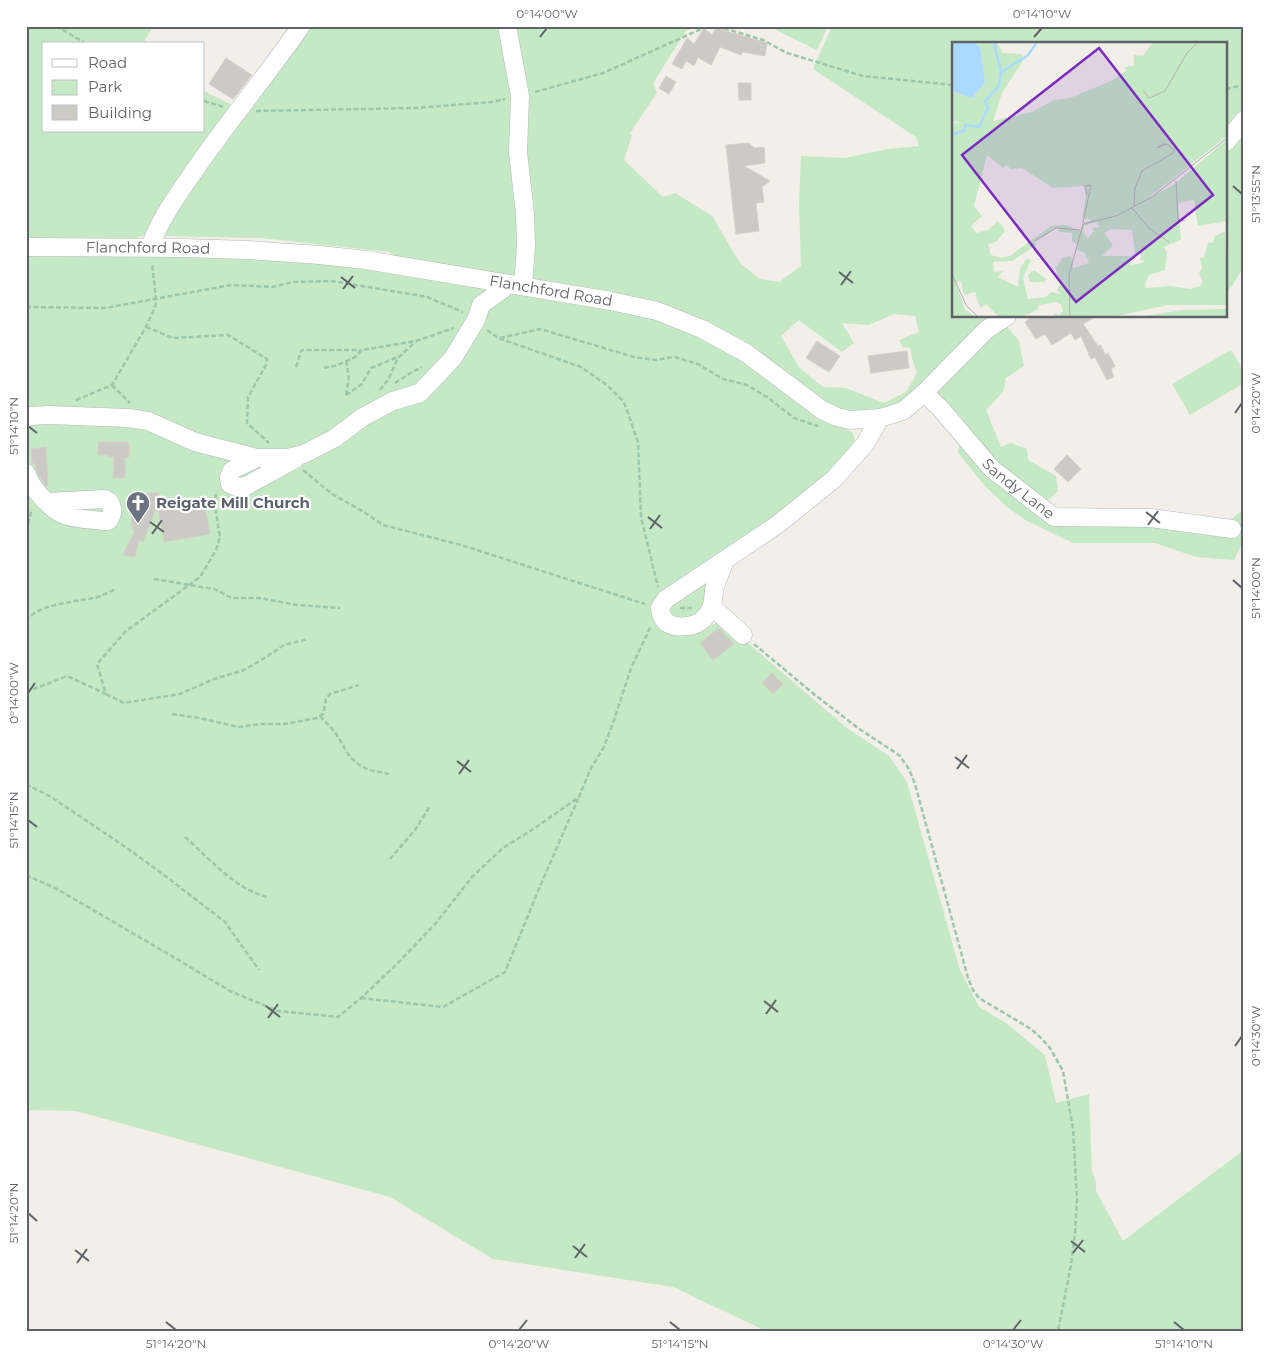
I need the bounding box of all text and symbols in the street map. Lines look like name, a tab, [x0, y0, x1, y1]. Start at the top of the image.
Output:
text: 0°14'00"W	[516, 6, 578, 21]
text: 0°14'10"W	[1013, 6, 1071, 21]
legend	[42, 42, 205, 132]
inset map	[952, 42, 1228, 318]
text: Road	[88, 53, 127, 72]
text: Park	[88, 77, 122, 96]
text: Building	[88, 103, 152, 122]
text: 51°13'55"N	[1248, 165, 1263, 223]
street label: Flanchford Road	[86, 237, 211, 258]
street label: Flanchford Road	[488, 271, 614, 310]
text: 0°14'20"W	[1248, 373, 1263, 433]
text: 51°14'10"N	[6, 397, 21, 455]
street label: Sandy Lane	[978, 454, 1059, 523]
church icon: Reigate Mill Church	[125, 490, 151, 524]
place label: Reigate Mill Church	[156, 493, 310, 512]
text: 51°14'00"N	[1248, 557, 1263, 619]
text: 0°14'00"W	[6, 662, 21, 724]
text: 51°14'15"N	[6, 792, 21, 848]
text: 0°14'30"W	[1248, 1006, 1263, 1066]
text: 51°14'20"N	[6, 1183, 21, 1243]
text: 51°14'20"N	[146, 1336, 206, 1351]
text: 0°14'20"W	[489, 1336, 549, 1351]
text: 51°14'15"N	[652, 1336, 708, 1351]
text: 0°14'30"W	[983, 1336, 1043, 1351]
text: 51°14'10"N	[1155, 1336, 1213, 1351]

